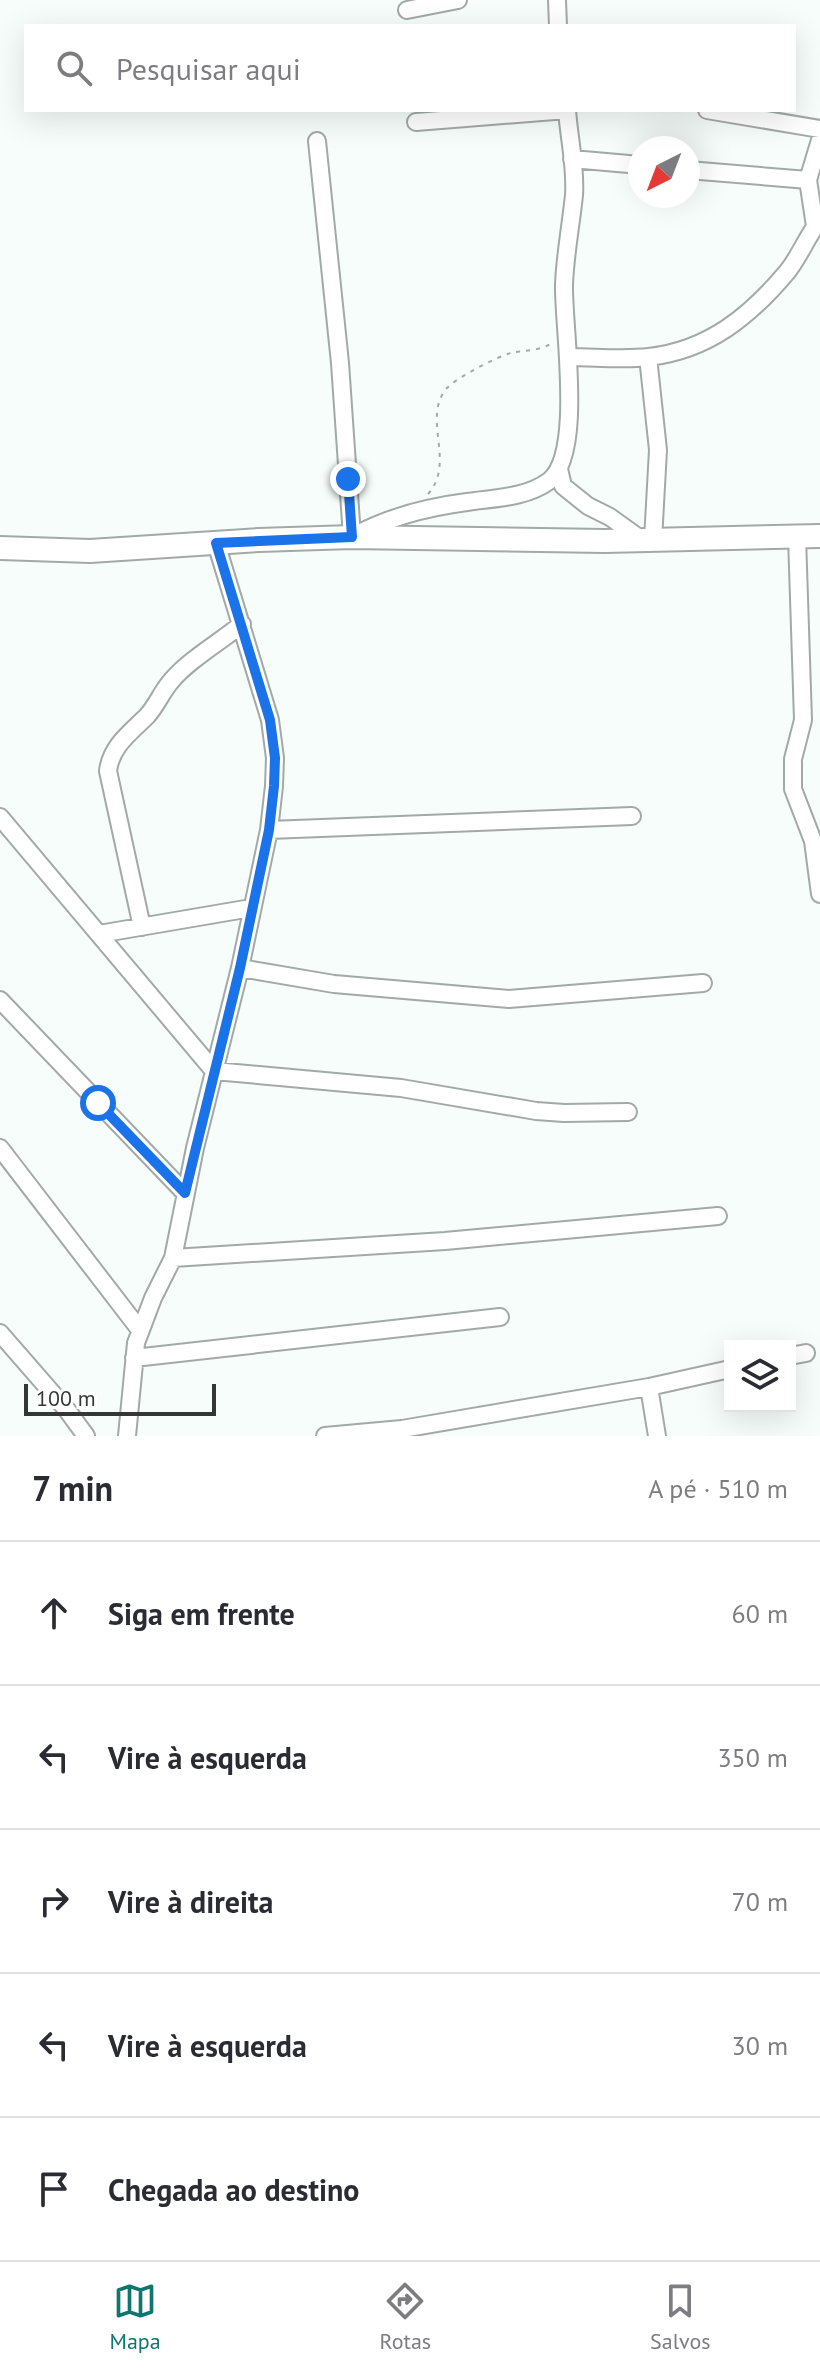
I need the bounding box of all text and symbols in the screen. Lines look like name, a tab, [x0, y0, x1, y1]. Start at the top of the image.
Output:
search box	[24, 24, 796, 112]
icon: search	[52, 46, 96, 90]
text: Pesquisar aqui	[116, 49, 301, 88]
north arrow	[628, 136, 700, 208]
route end	[330, 461, 366, 497]
route start	[80, 1085, 116, 1121]
map controls	[724, 1340, 796, 1412]
button: layers	[724, 1340, 796, 1412]
scale bar	[24, 1380, 216, 1416]
text: 100 m	[36, 1384, 96, 1412]
text: 7 min	[32, 1466, 113, 1510]
text: A pé · 510 m	[648, 1472, 788, 1505]
icon: ahead	[32, 1591, 76, 1635]
text: Siga em frente	[108, 1594, 295, 1633]
text: 60 m	[732, 1597, 788, 1630]
icon: left	[32, 1735, 76, 1779]
text: Vire à esquerda	[108, 1738, 307, 1777]
text: 350 m	[717, 1741, 788, 1774]
icon: right	[32, 1879, 76, 1923]
text: Vire à direita	[108, 1882, 273, 1921]
text: 70 m	[732, 1885, 788, 1918]
icon: left	[32, 2023, 76, 2067]
text: Vire à esquerda	[108, 2026, 307, 2065]
text: 30 m	[732, 2029, 788, 2062]
icon: arrive	[32, 2167, 76, 2211]
text: Chegada ao destino	[108, 2170, 359, 2209]
tab: Mapa	[109, 2279, 161, 2355]
tab: Rotas	[380, 2279, 431, 2355]
tab: Salvos	[650, 2279, 711, 2355]

